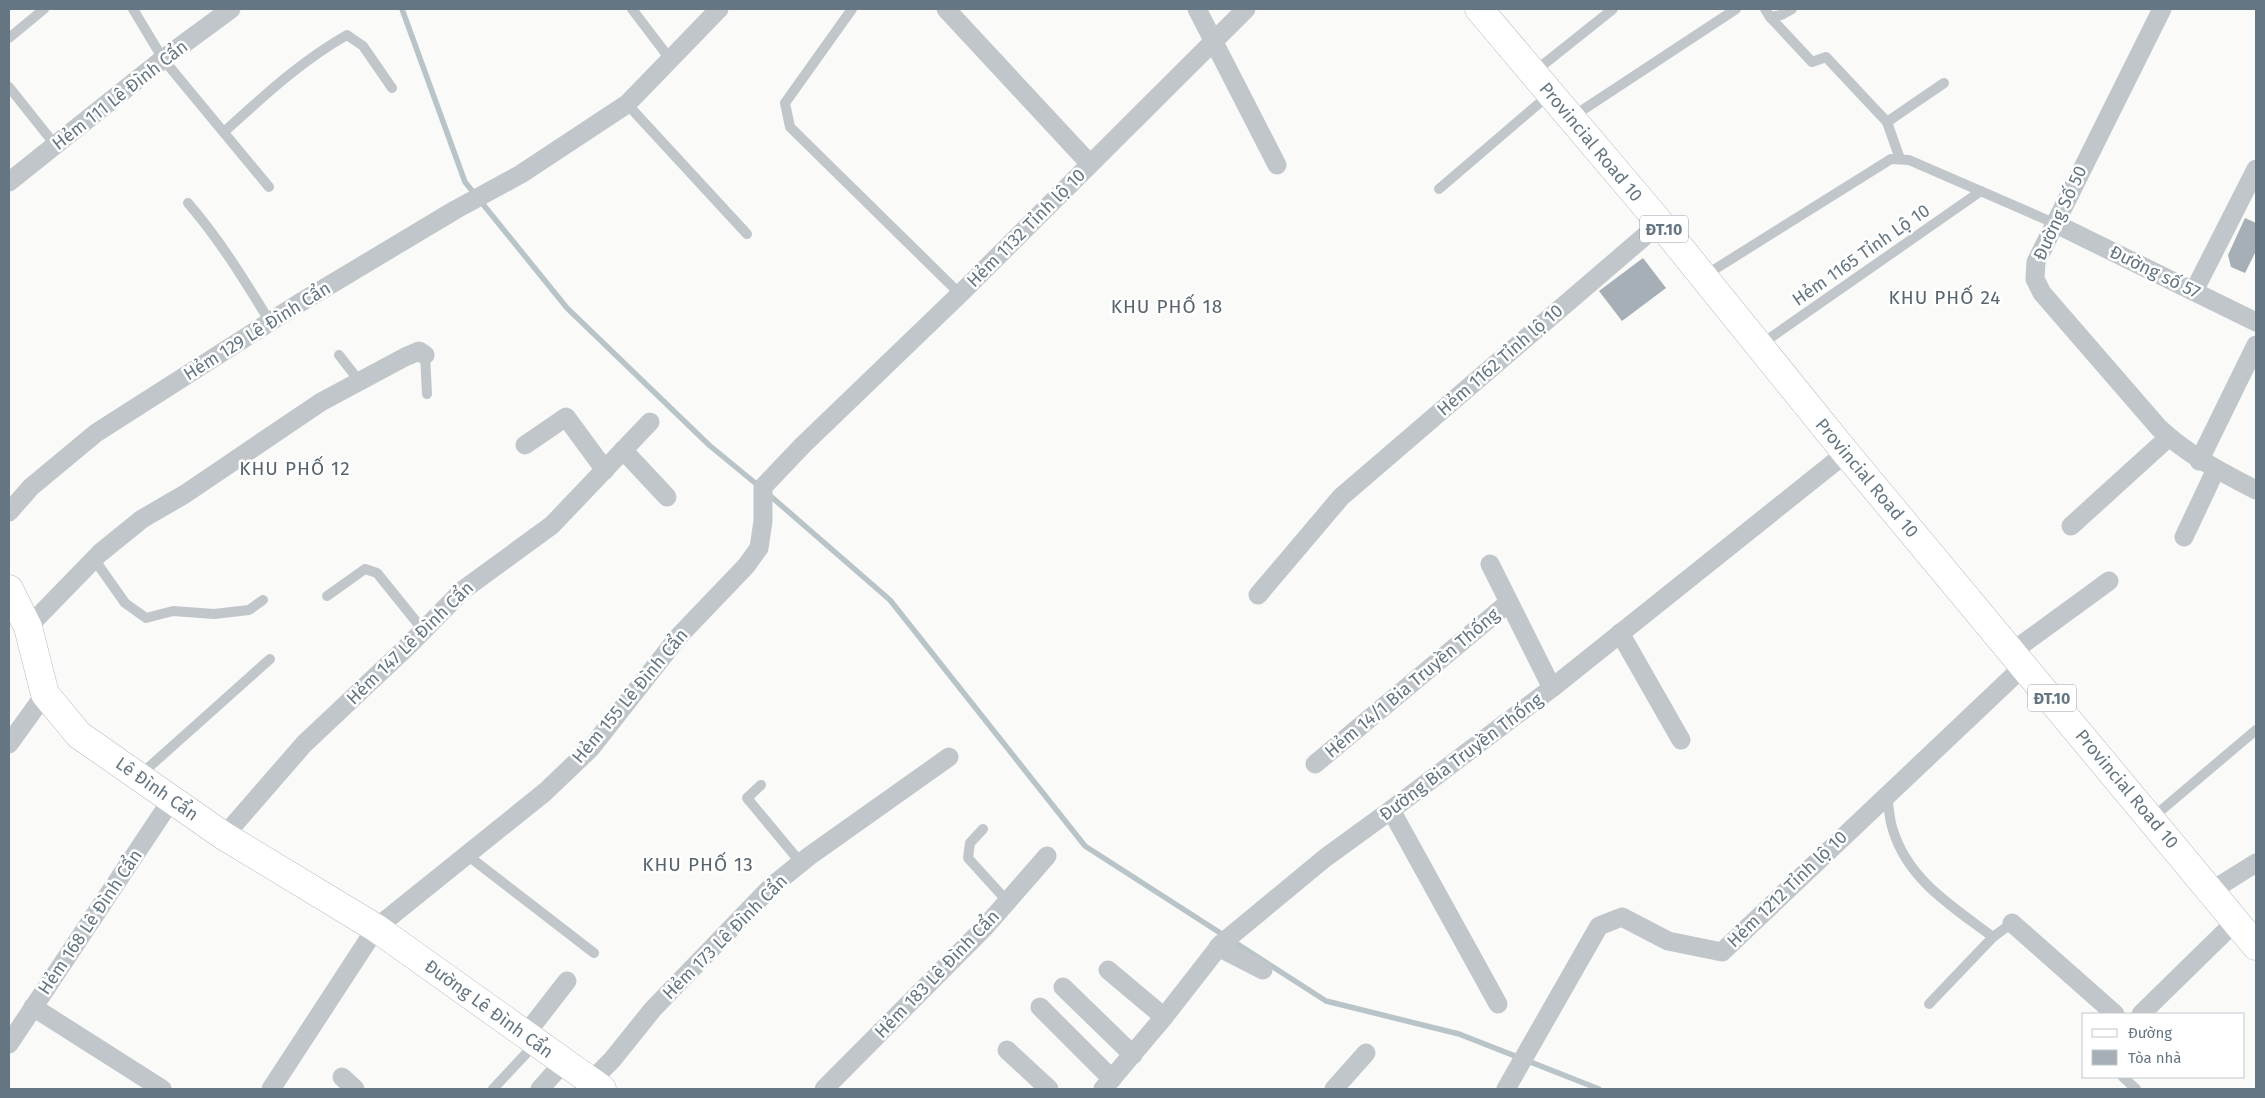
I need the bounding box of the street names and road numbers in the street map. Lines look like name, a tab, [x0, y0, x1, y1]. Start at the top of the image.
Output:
street label: Hẻm 111 Lê Đình Cẩn	[47, 34, 192, 155]
street label: Provincial Road 10	[1535, 78, 1647, 206]
street label: Đường Số 50	[2029, 162, 2091, 264]
street label: Hẻm 1132 Tỉnh lộ 10	[962, 164, 1090, 292]
street label: Hẻm 1165 Tỉnh Lộ 10	[1788, 199, 1934, 311]
road number: ĐT.10	[1640, 215, 1688, 242]
street label: Đường số 57	[2106, 241, 2204, 303]
street label: Hẻm 129 Lê Đình Cẩn	[179, 276, 335, 385]
street label: Hẻm 1162 Tỉnh lộ 10	[1433, 299, 1567, 421]
street label: Provincial Road 10	[1811, 414, 1923, 542]
street label: Hẻm 147 Lê Đình Cẩn	[341, 576, 478, 709]
street label: Hẻm 14/1 Bia Truyền Thống	[1320, 603, 1504, 762]
street label: Hẻm 155 Lê Đình Cẩn	[567, 624, 693, 768]
road number: ĐT.10	[2028, 684, 2076, 711]
street label: Đường Bia Truyền Thống	[1375, 688, 1547, 826]
street label: Provincial Road 10	[2071, 725, 2183, 853]
street label: Lê Đình Cẩn	[111, 752, 203, 826]
street label: Hẻm 1212 Tỉnh lộ 10	[1722, 826, 1852, 952]
street label: Hẻm 168 Lê Đình Cẩn	[32, 845, 147, 999]
street label: Hẻm 173 Lê Đình Cẩn	[657, 869, 792, 1004]
street label: Hẻm 183 Lê Đình Cẩn	[869, 905, 1004, 1043]
street label: Đường Lê Đình Cẩn	[420, 954, 558, 1063]

